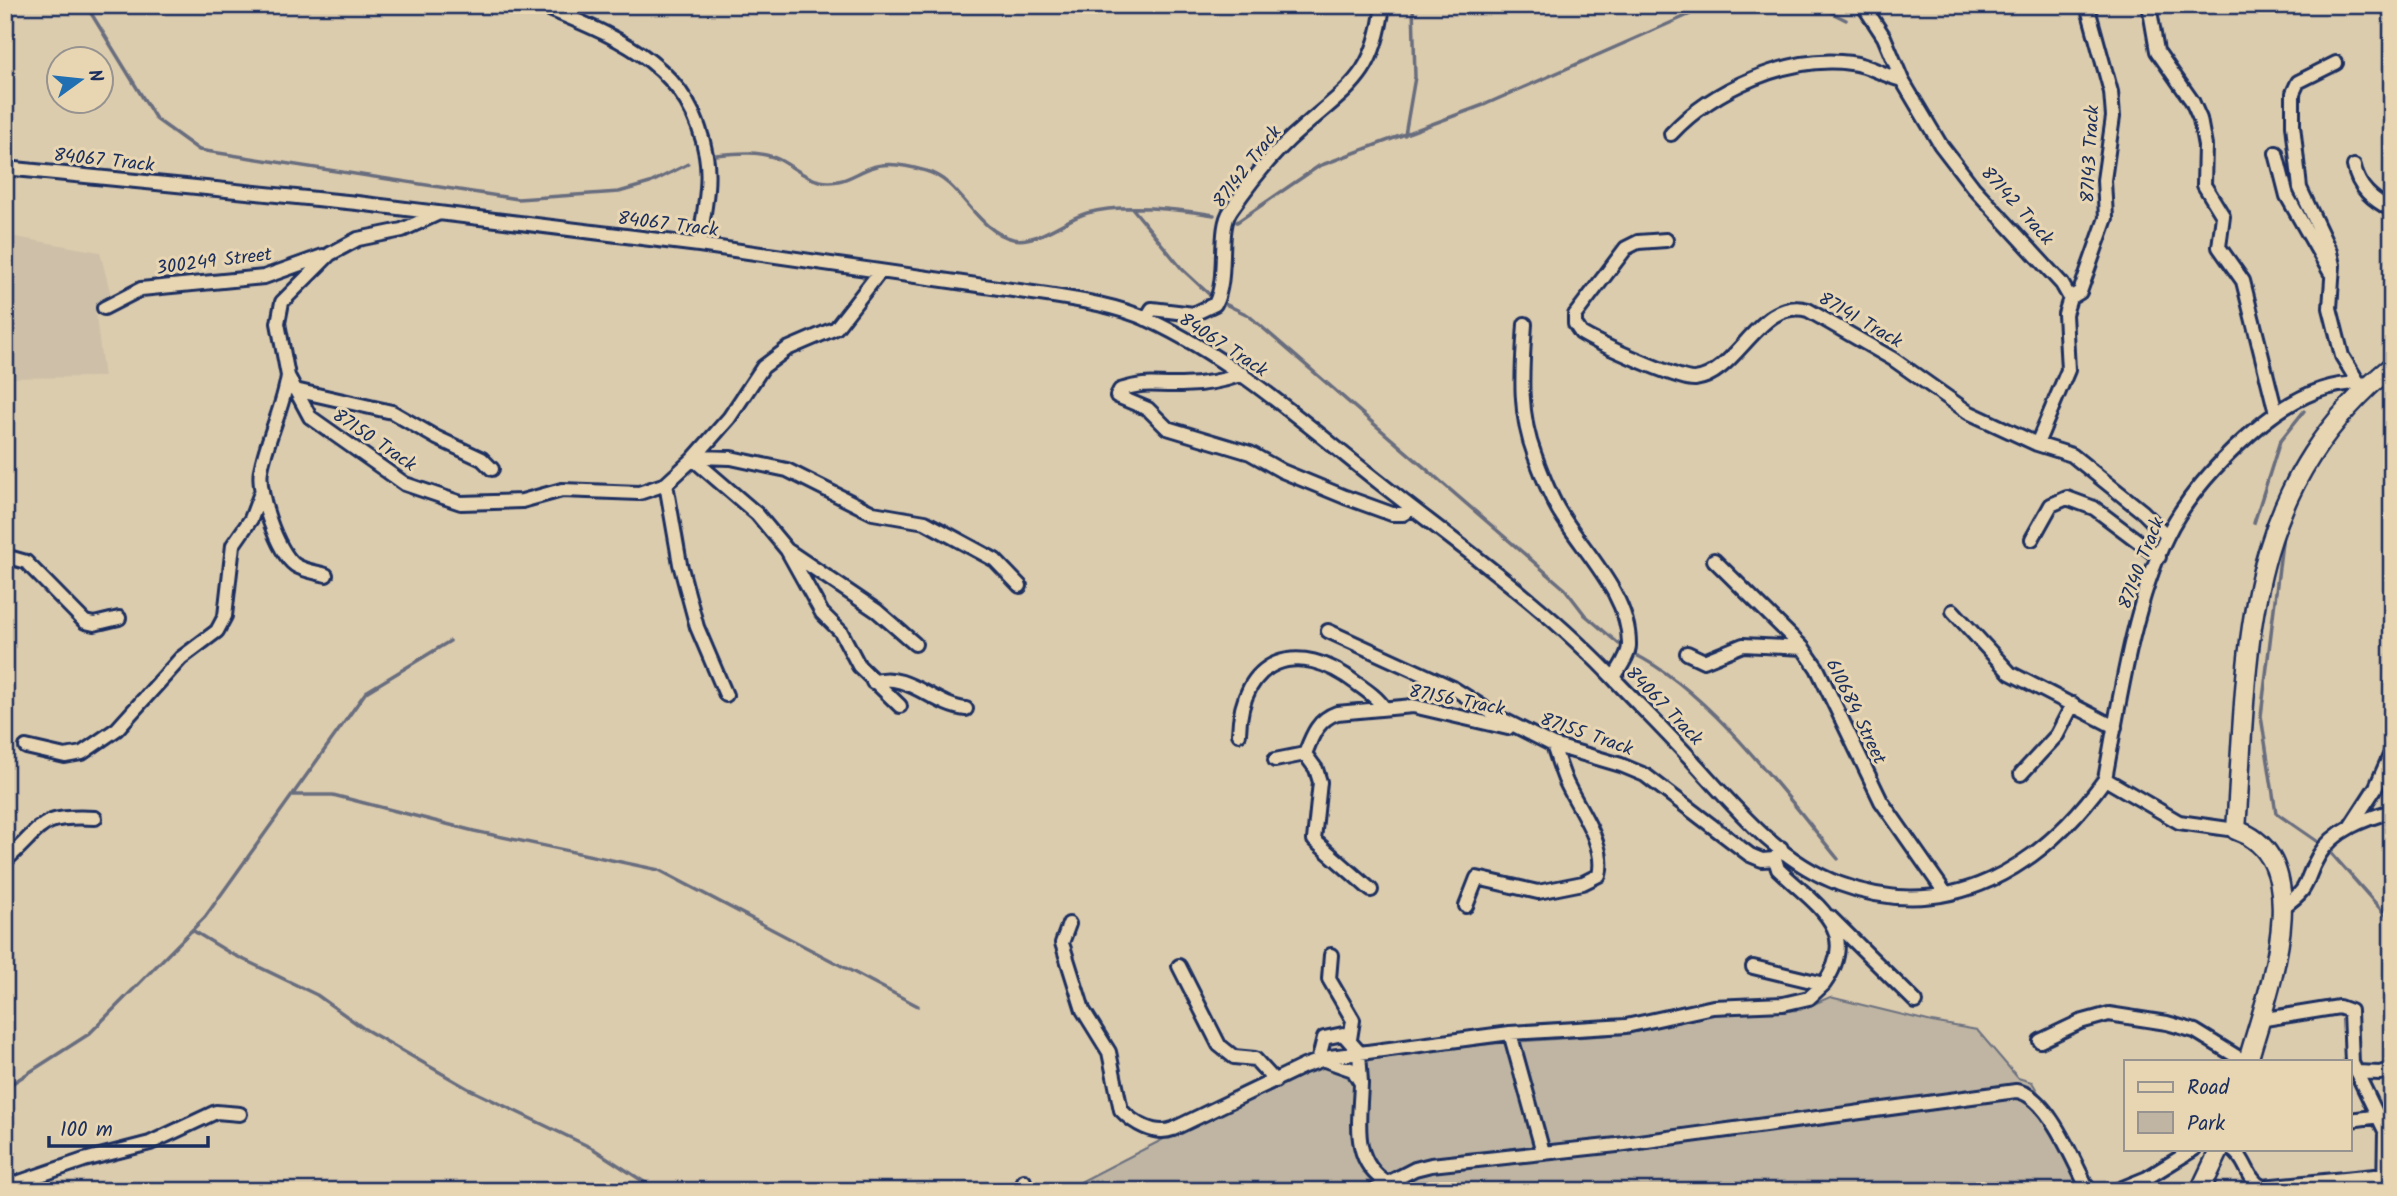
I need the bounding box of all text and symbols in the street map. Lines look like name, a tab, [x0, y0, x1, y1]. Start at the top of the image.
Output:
north arrow	[46, 46, 116, 116]
text: N	[78, 66, 111, 86]
street label: 87143 Track	[2073, 104, 2109, 204]
street label: 87142 Track	[1206, 119, 1290, 215]
street label: 84067 Track	[52, 141, 156, 181]
street label: 87142 Track	[1973, 160, 2061, 253]
street label: 84067 Track	[616, 204, 720, 246]
street label: 300249 Street	[155, 240, 274, 284]
street label: 87141 Track	[1812, 285, 1908, 357]
street label: 84067 Track	[1172, 306, 1274, 386]
street label: 87150 Track	[326, 401, 422, 480]
street label: 87140 Track	[2111, 513, 2173, 614]
street label: 610684 Street	[1817, 654, 1894, 770]
street label: 84067 Track	[1618, 660, 1710, 753]
street label: 87156 Track	[1406, 677, 1507, 725]
street label: 87155 Track	[1536, 705, 1637, 765]
legend	[2124, 1060, 2352, 1150]
text: Road	[2187, 1072, 2230, 1105]
scale bar	[49, 1105, 208, 1149]
text: Park	[2187, 1108, 2225, 1141]
text: 100 m	[60, 1114, 113, 1147]

